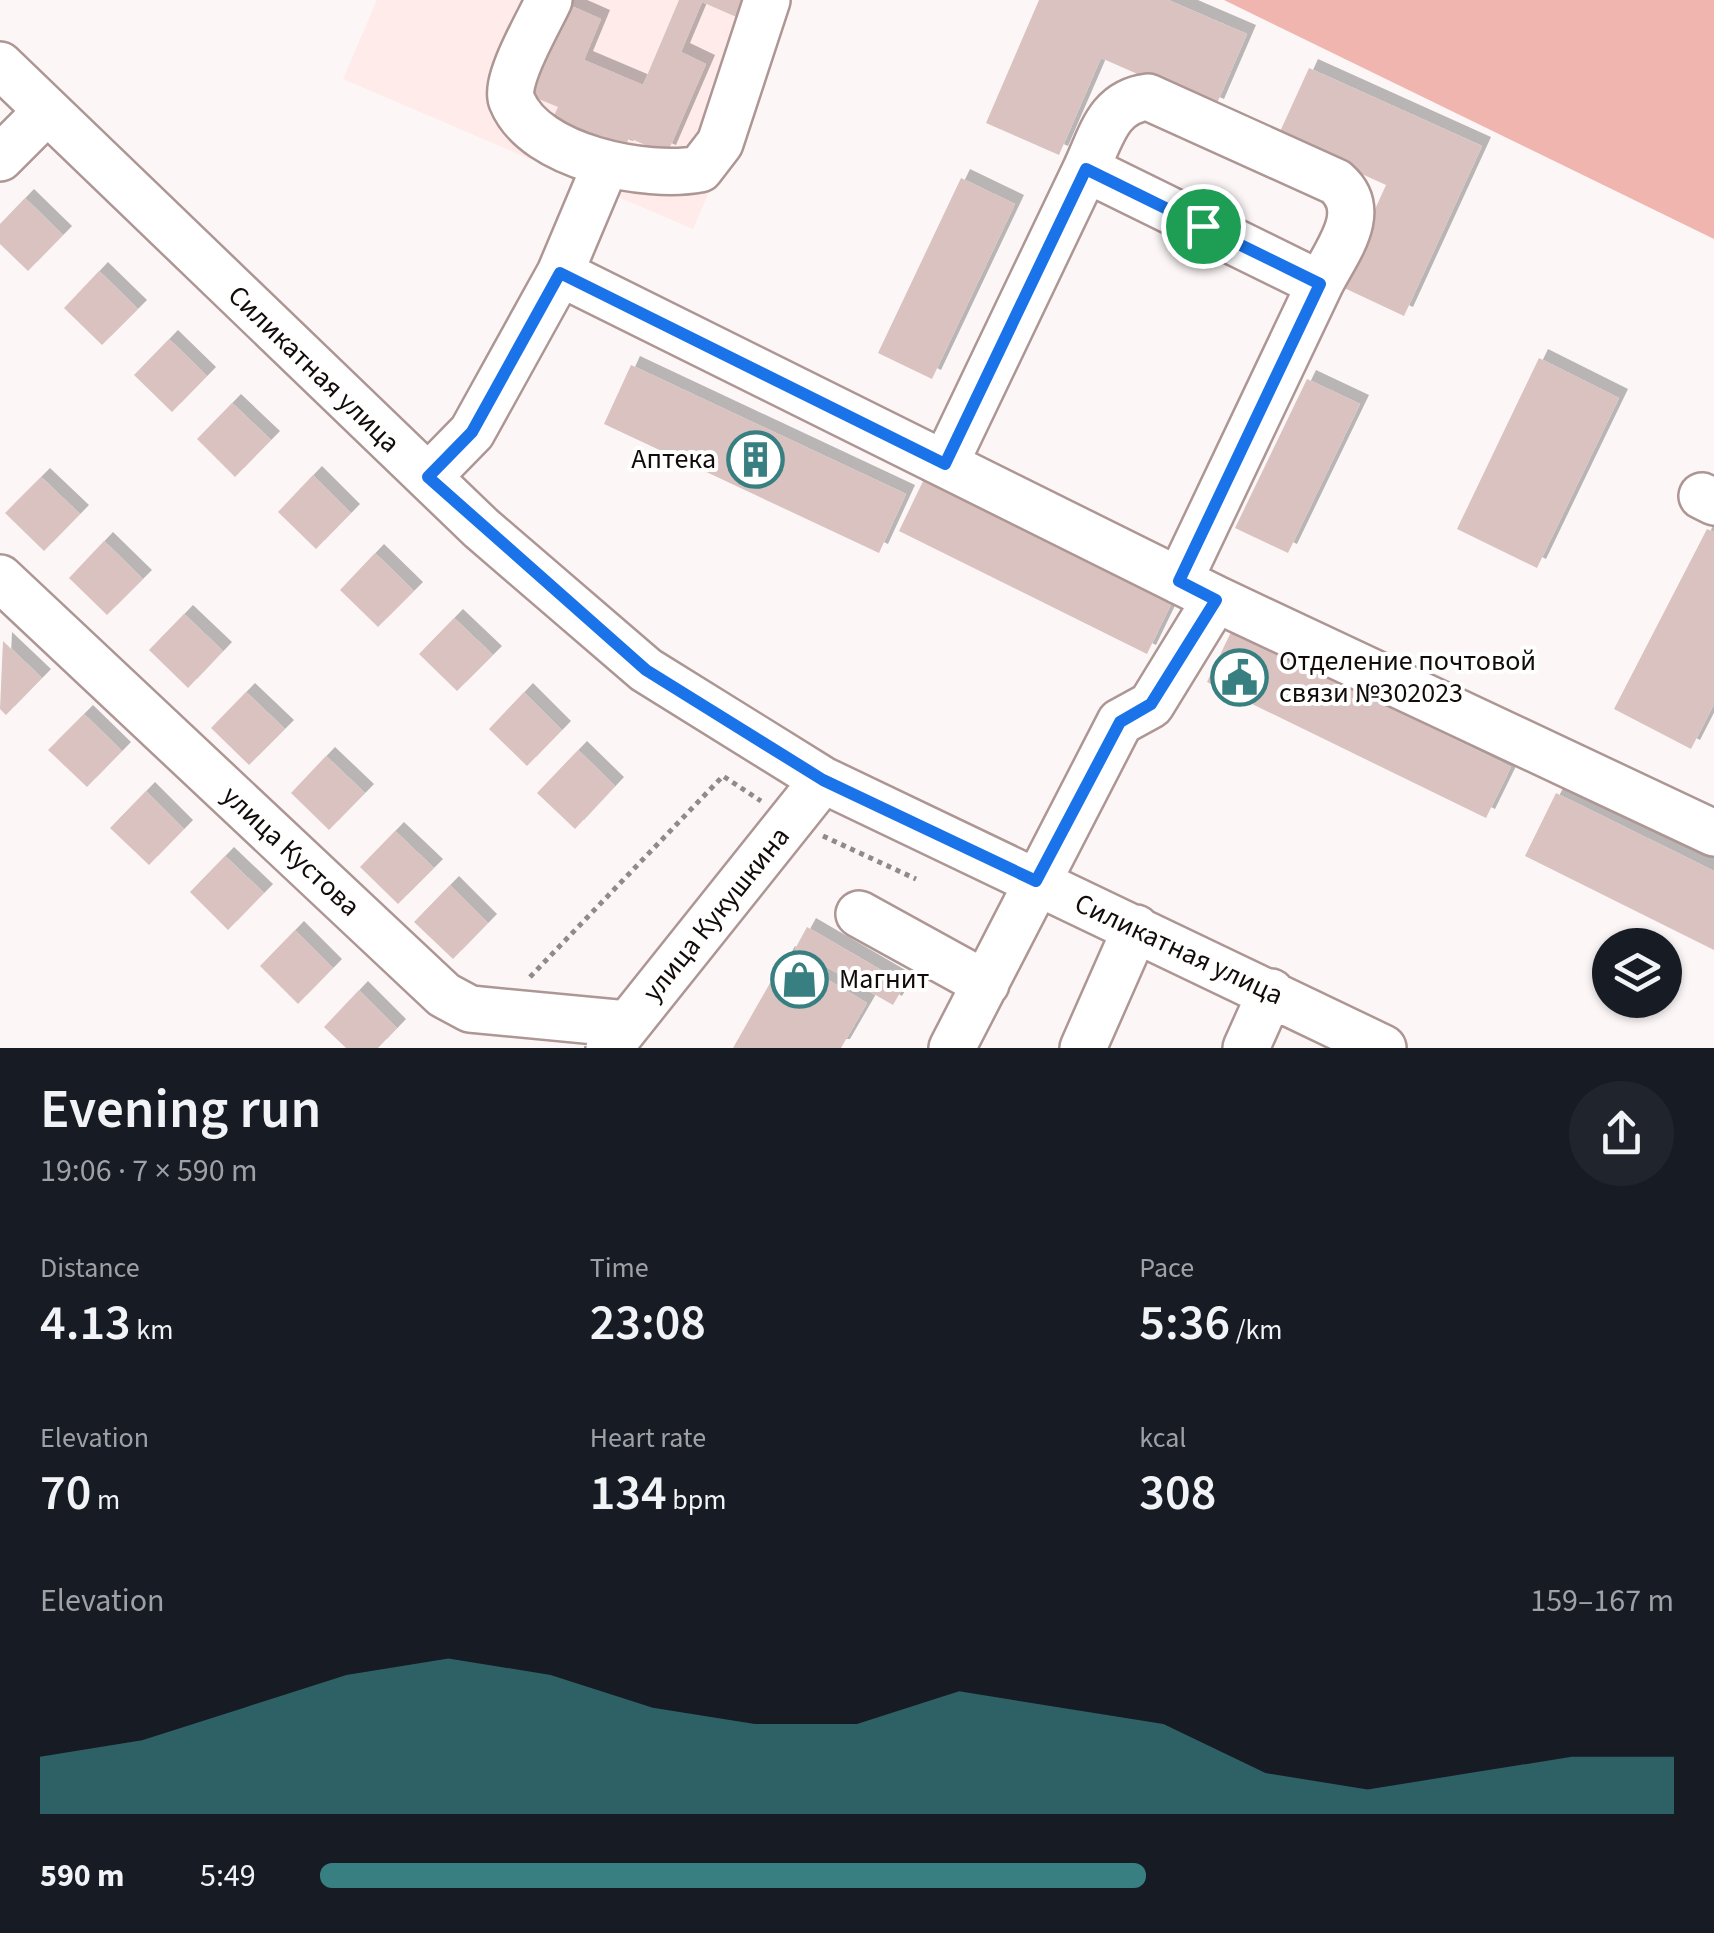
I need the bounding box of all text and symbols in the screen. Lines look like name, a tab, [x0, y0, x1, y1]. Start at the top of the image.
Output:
pin	[1161, 184, 1246, 269]
icon: arrive	[1176, 199, 1231, 254]
street label: Силикатная улица	[219, 276, 409, 462]
building icon: Аптека	[725, 429, 785, 489]
place label: Аптека	[631, 439, 716, 479]
place label: Отделение почтовой связи №302023	[1279, 641, 1536, 713]
public building icon: Отделение почтовой связи №302023	[1210, 647, 1270, 707]
street label: улица Кустова	[213, 776, 369, 926]
street label: улица Кукушкина	[633, 818, 799, 1010]
street label: Силикатная улица	[1068, 883, 1290, 1015]
map controls	[1592, 928, 1682, 1018]
button: layers	[1592, 928, 1682, 1018]
shop icon: Магнит	[770, 949, 830, 1009]
place label: Магнит	[839, 959, 930, 999]
text: Evening run	[40, 1071, 321, 1149]
button: share	[1569, 1081, 1674, 1186]
text: 19:06 · 7 × 590 m	[40, 1148, 258, 1194]
text: Distance	[40, 1248, 140, 1288]
text: Time	[590, 1248, 649, 1288]
text: Pace	[1139, 1248, 1194, 1288]
text: 4.13	[40, 1288, 131, 1359]
text: 23:08	[590, 1288, 706, 1359]
text: 5:36	[1139, 1288, 1230, 1359]
text: km	[131, 1310, 173, 1350]
text: /km	[1230, 1310, 1283, 1350]
text: Elevation	[40, 1418, 149, 1458]
text: Heart rate	[590, 1418, 706, 1458]
text: kcal	[1139, 1418, 1186, 1458]
text: 70	[40, 1458, 91, 1529]
text: 134	[590, 1458, 667, 1529]
text: 308	[1139, 1458, 1216, 1529]
text: m	[91, 1480, 120, 1520]
text: bpm	[667, 1480, 726, 1520]
text: Elevation	[40, 1578, 165, 1624]
text: 159–167 m	[1530, 1578, 1674, 1624]
text: 590 m	[40, 1853, 125, 1899]
text: 5:49	[200, 1853, 256, 1899]

